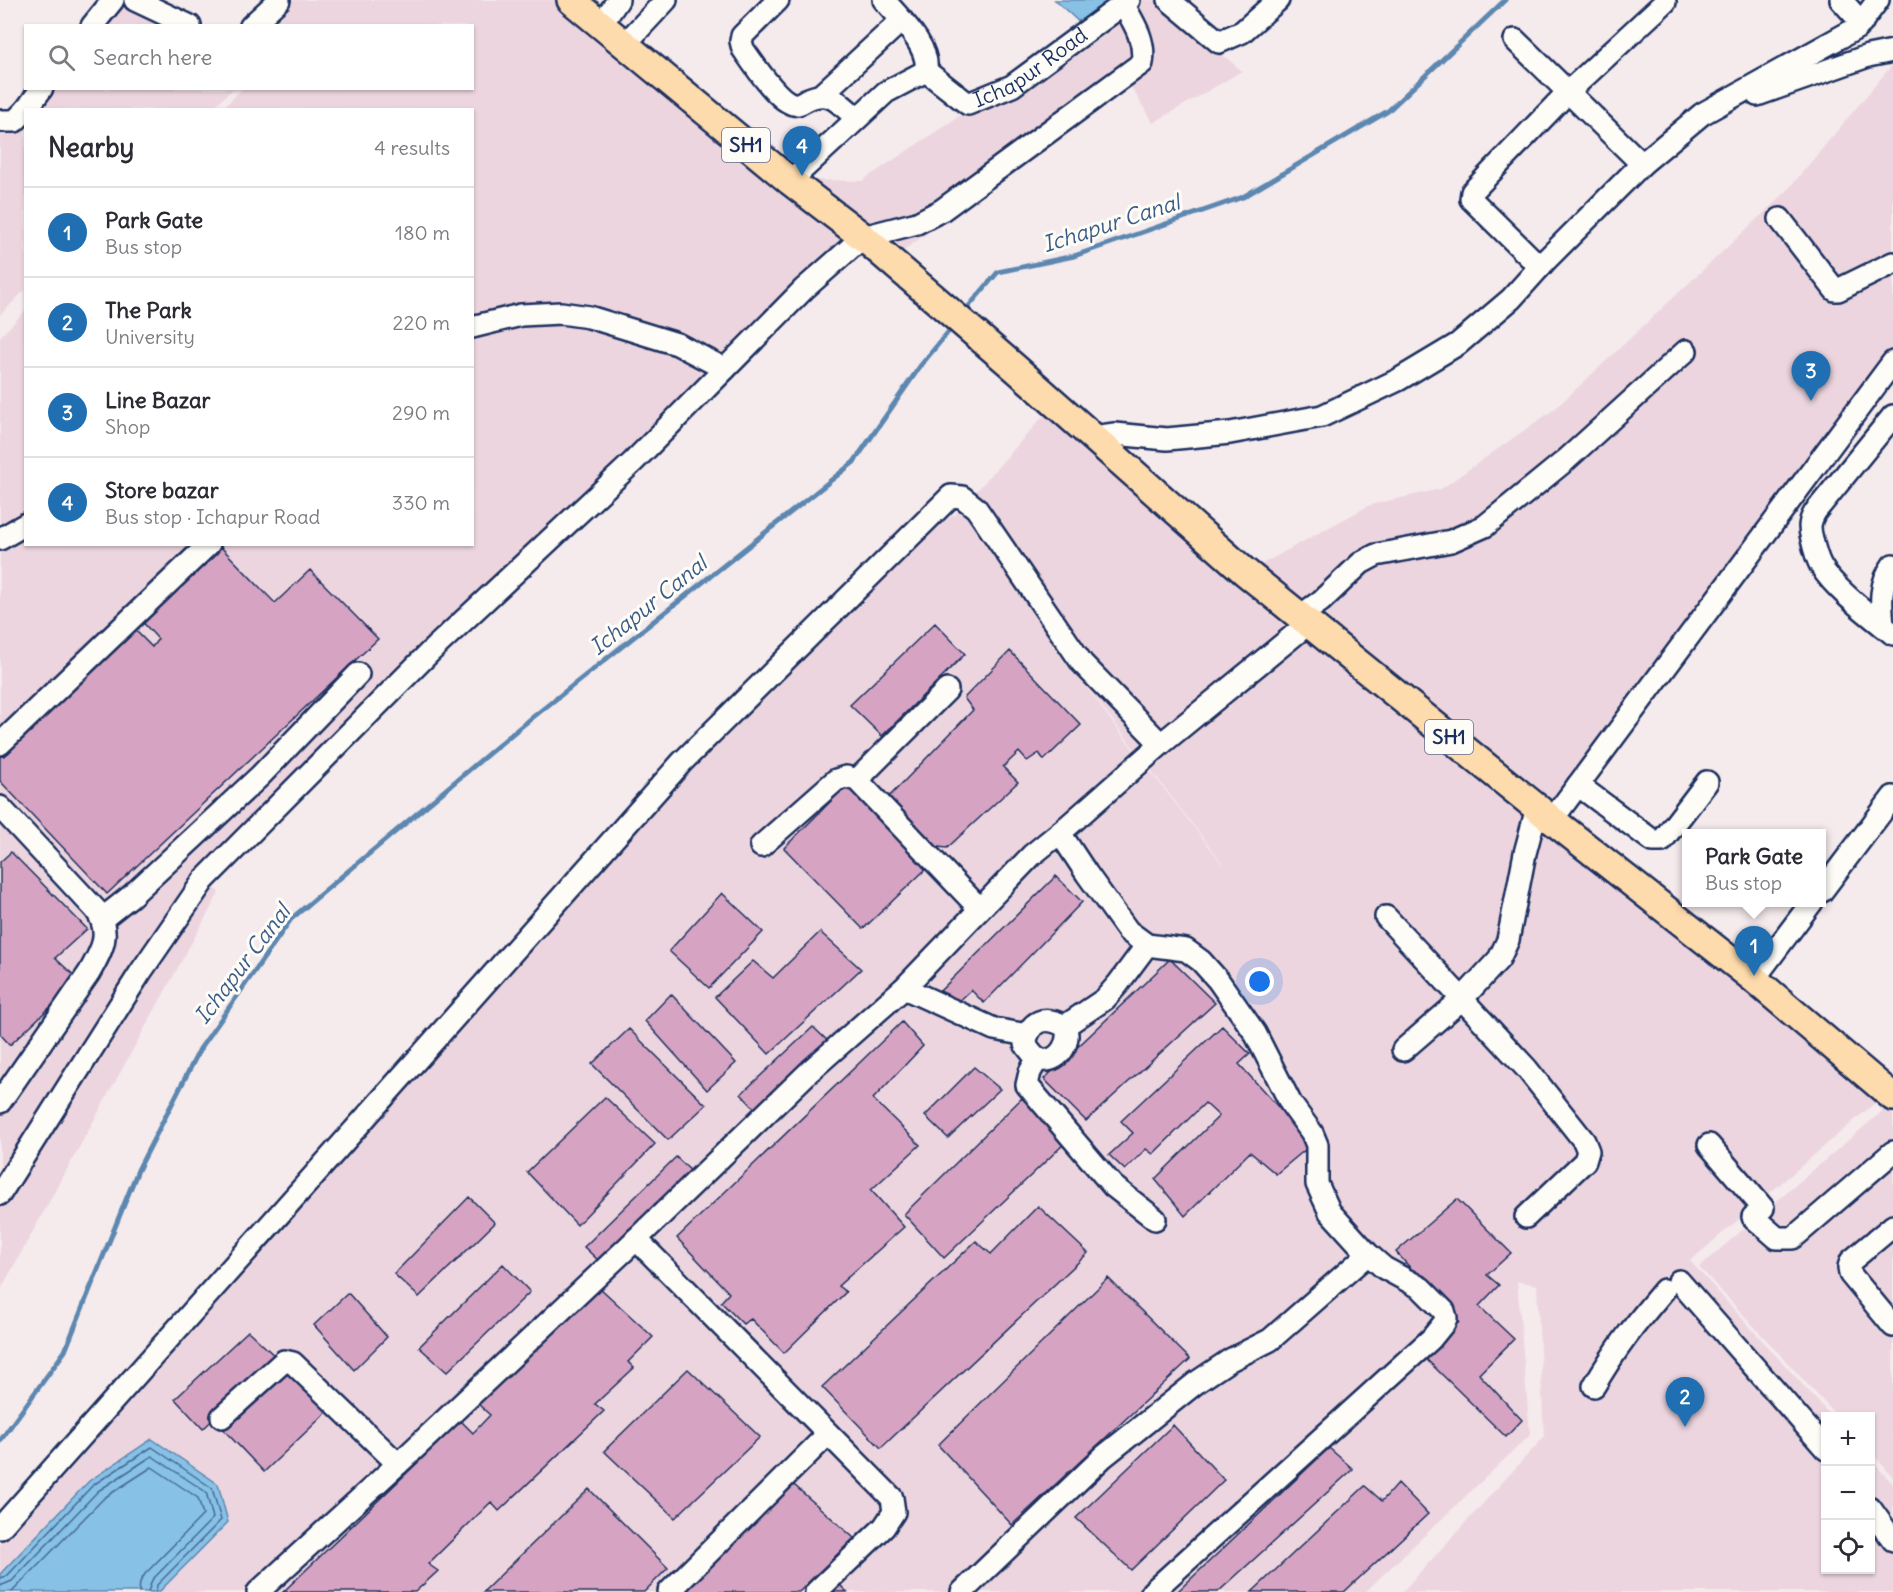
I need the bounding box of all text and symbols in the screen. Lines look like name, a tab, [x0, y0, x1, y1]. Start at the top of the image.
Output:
street label: Ichapur Road	[969, 21, 1092, 113]
search box	[24, 24, 474, 90]
icon: search	[45, 41, 78, 74]
text: Search here	[93, 43, 212, 71]
pin: 4	[782, 126, 822, 176]
road number: SH1	[722, 128, 770, 162]
text: Nearby	[48, 131, 134, 164]
text: 4 results	[374, 135, 450, 160]
water label: Ichapur Canal	[1039, 187, 1186, 258]
text: Park Gate	[105, 206, 203, 234]
text: 1	[64, 220, 71, 245]
text: 180 m	[395, 220, 450, 245]
text: Bus stop	[105, 234, 182, 259]
text: The Park	[105, 296, 192, 324]
text: 2	[62, 310, 73, 335]
text: 220 m	[393, 310, 450, 335]
text: University	[105, 324, 195, 349]
pin: 3	[1792, 352, 1830, 401]
text: Line Bazar	[105, 386, 211, 414]
text: 3	[62, 400, 73, 425]
text: 290 m	[392, 400, 450, 425]
text: Shop	[105, 414, 150, 439]
text: Store bazar	[105, 476, 219, 504]
text: 4	[62, 490, 73, 515]
text: 330 m	[392, 490, 450, 515]
text: Bus stop · Ichapur Road	[105, 504, 320, 529]
water label: Ichapur Canal	[584, 547, 714, 661]
road number: SH1	[1425, 720, 1473, 754]
popup	[1682, 829, 1826, 907]
text: Park Gate	[1705, 842, 1803, 870]
text: Bus stop	[1705, 870, 1782, 895]
water label: Ichapur Canal	[188, 896, 298, 1029]
pin: 1	[1734, 926, 1774, 976]
your location	[1245, 967, 1274, 996]
pin: 2	[1666, 1378, 1704, 1427]
map controls	[1821, 1412, 1875, 1574]
button: +	[1821, 1412, 1875, 1466]
button: −	[1821, 1466, 1875, 1520]
button: locate	[1821, 1520, 1875, 1574]

